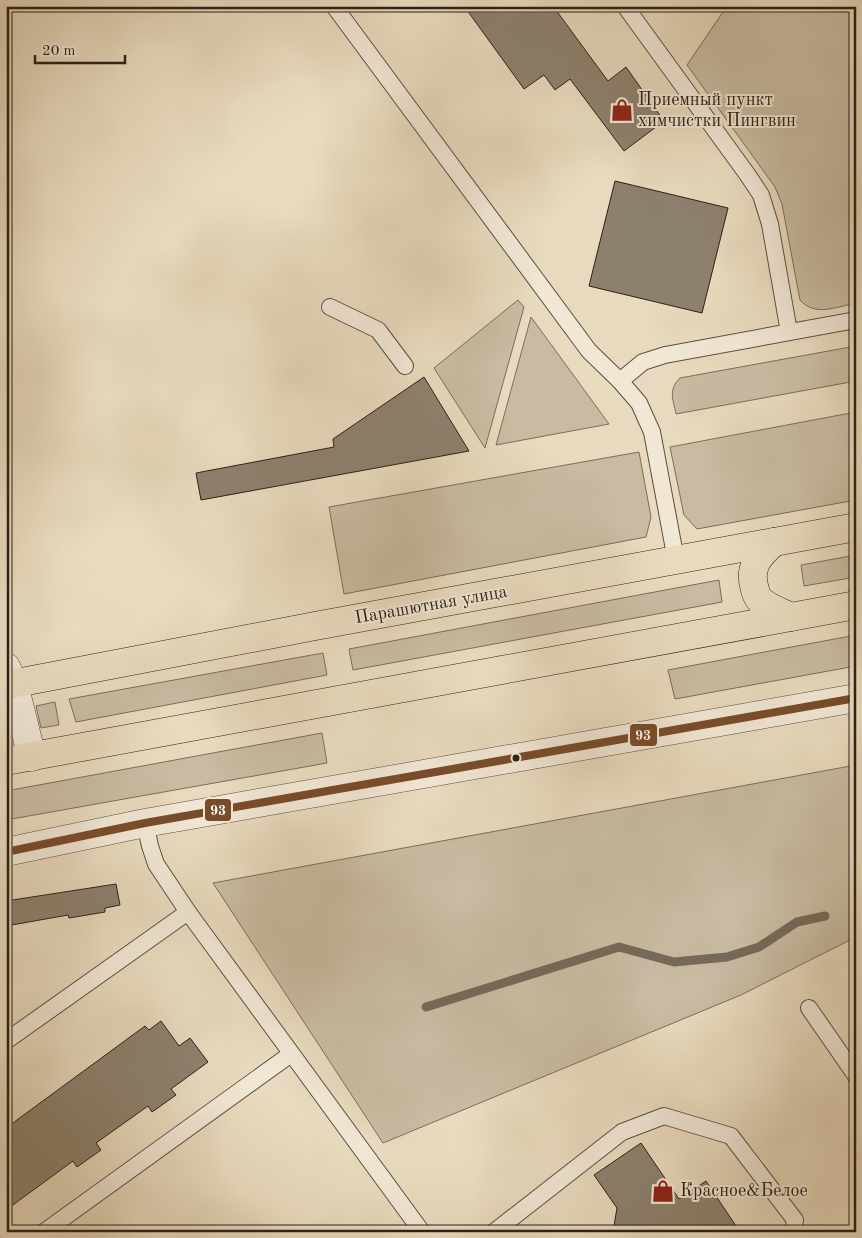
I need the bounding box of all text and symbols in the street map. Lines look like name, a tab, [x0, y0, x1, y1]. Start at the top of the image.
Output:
scale bar	[35, 32, 125, 64]
text: 20 m	[42, 44, 76, 59]
place label: Приемный пункт химчистки Пингвин	[638, 91, 796, 130]
shop icon: Приемный пункт химчистки Пингвин	[609, 97, 635, 123]
street label: Парашютная улица	[353, 583, 509, 627]
line badge: 93	[629, 723, 658, 747]
text: 93	[635, 729, 651, 743]
unlabelled marker	[511, 753, 521, 763]
line badge: 93	[204, 798, 232, 822]
text: 93	[210, 804, 226, 818]
shop icon: Красное&Белое	[650, 1178, 676, 1204]
place label: Красное&Белое	[680, 1182, 808, 1200]

